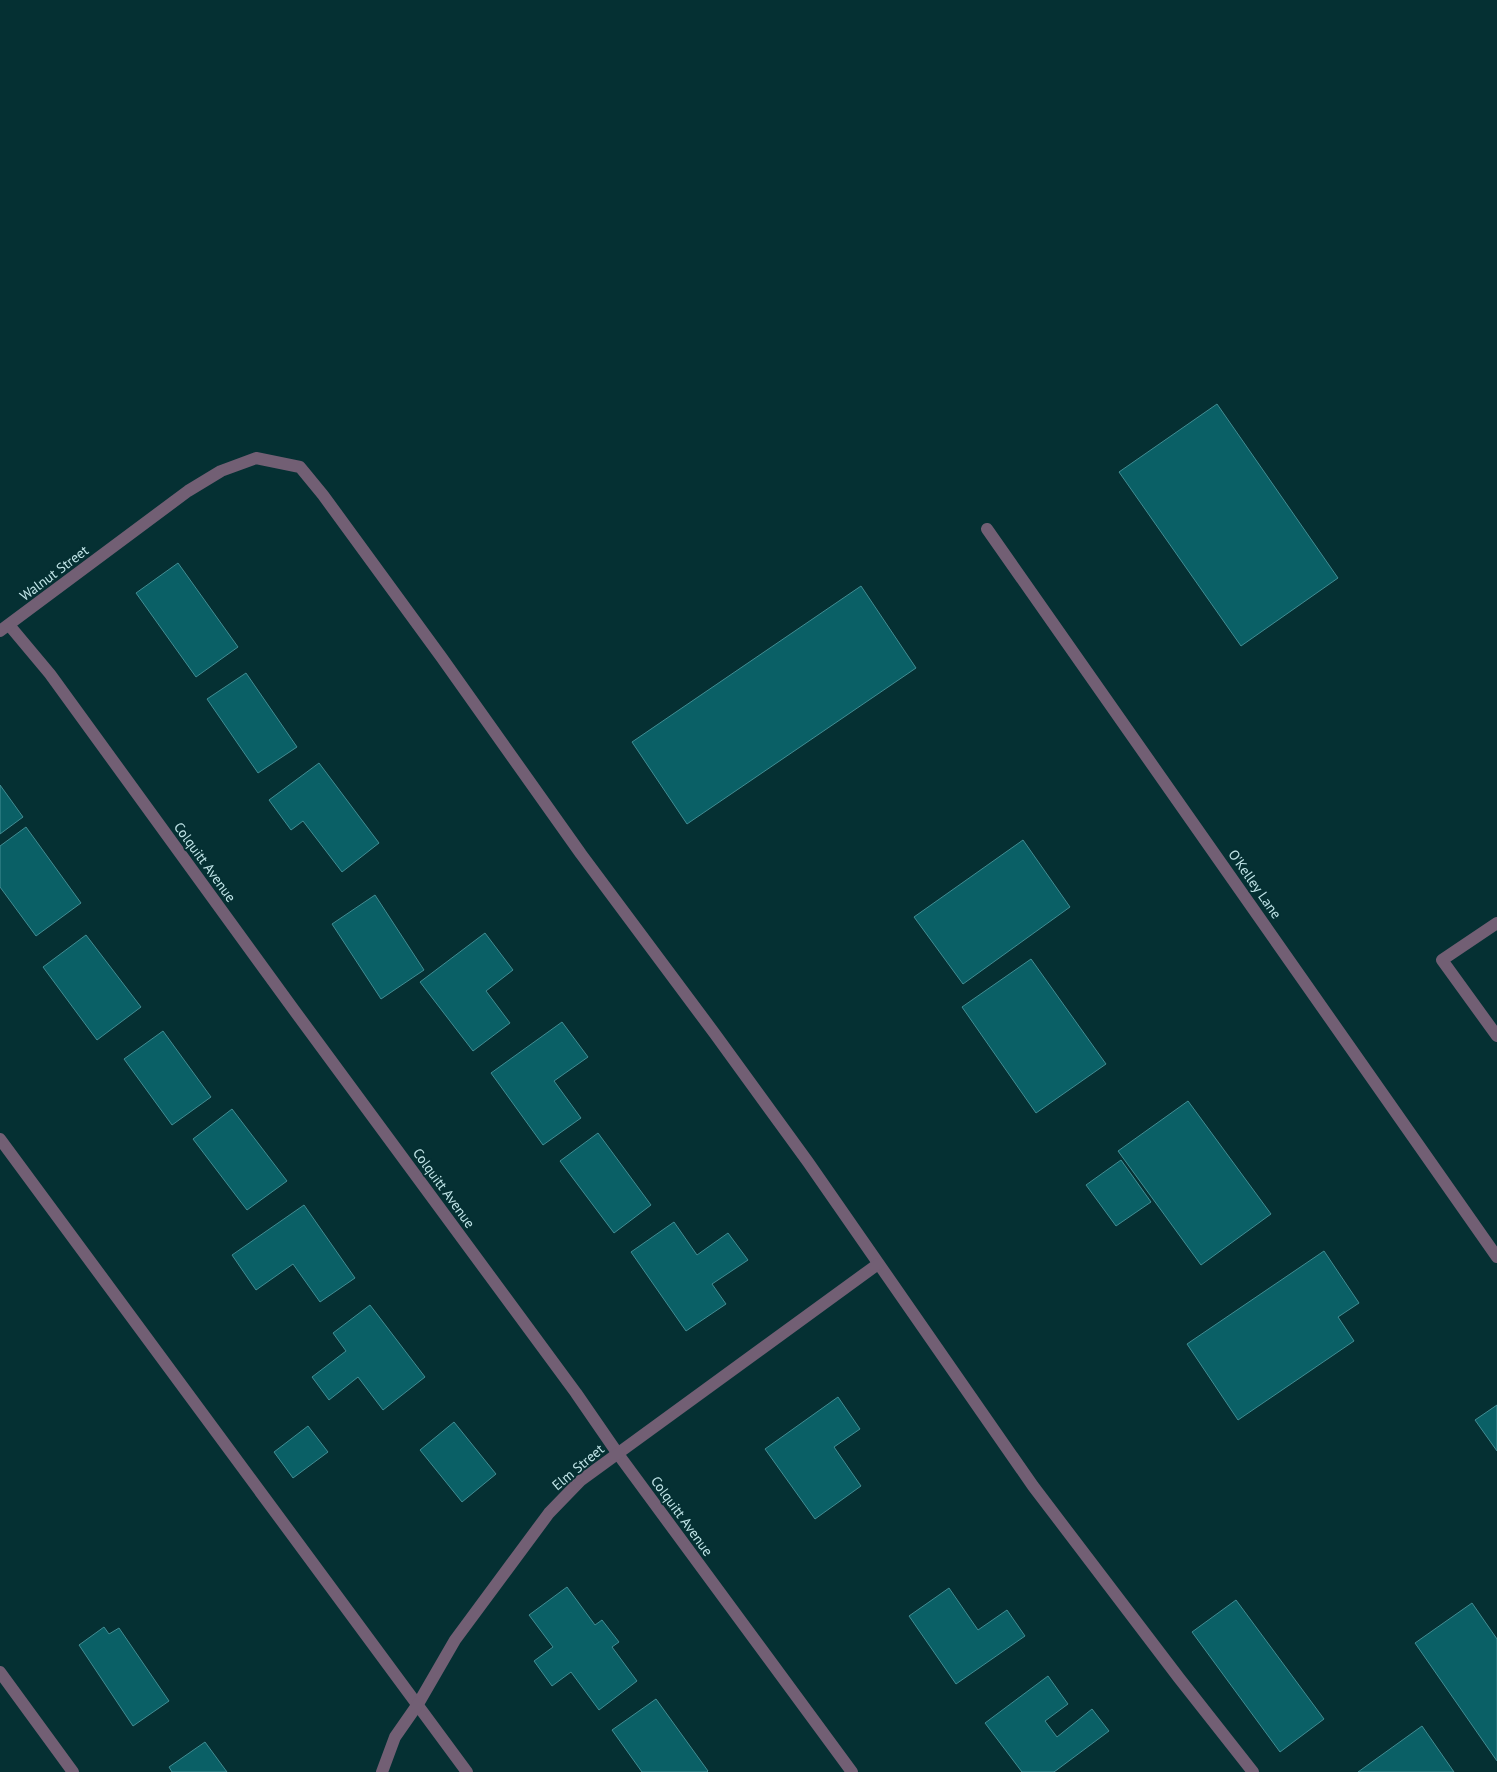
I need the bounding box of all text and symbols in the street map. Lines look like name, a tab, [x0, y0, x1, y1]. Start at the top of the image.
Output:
street label: Walnut Street	[16, 541, 92, 605]
street label: Colquitt Avenue	[170, 819, 240, 905]
street label: O'Kelley Lane	[1225, 846, 1285, 922]
street label: Colquitt Avenue	[409, 1145, 479, 1231]
street label: Elm Street	[548, 1440, 608, 1494]
street label: Colquitt Avenue	[647, 1473, 717, 1559]

